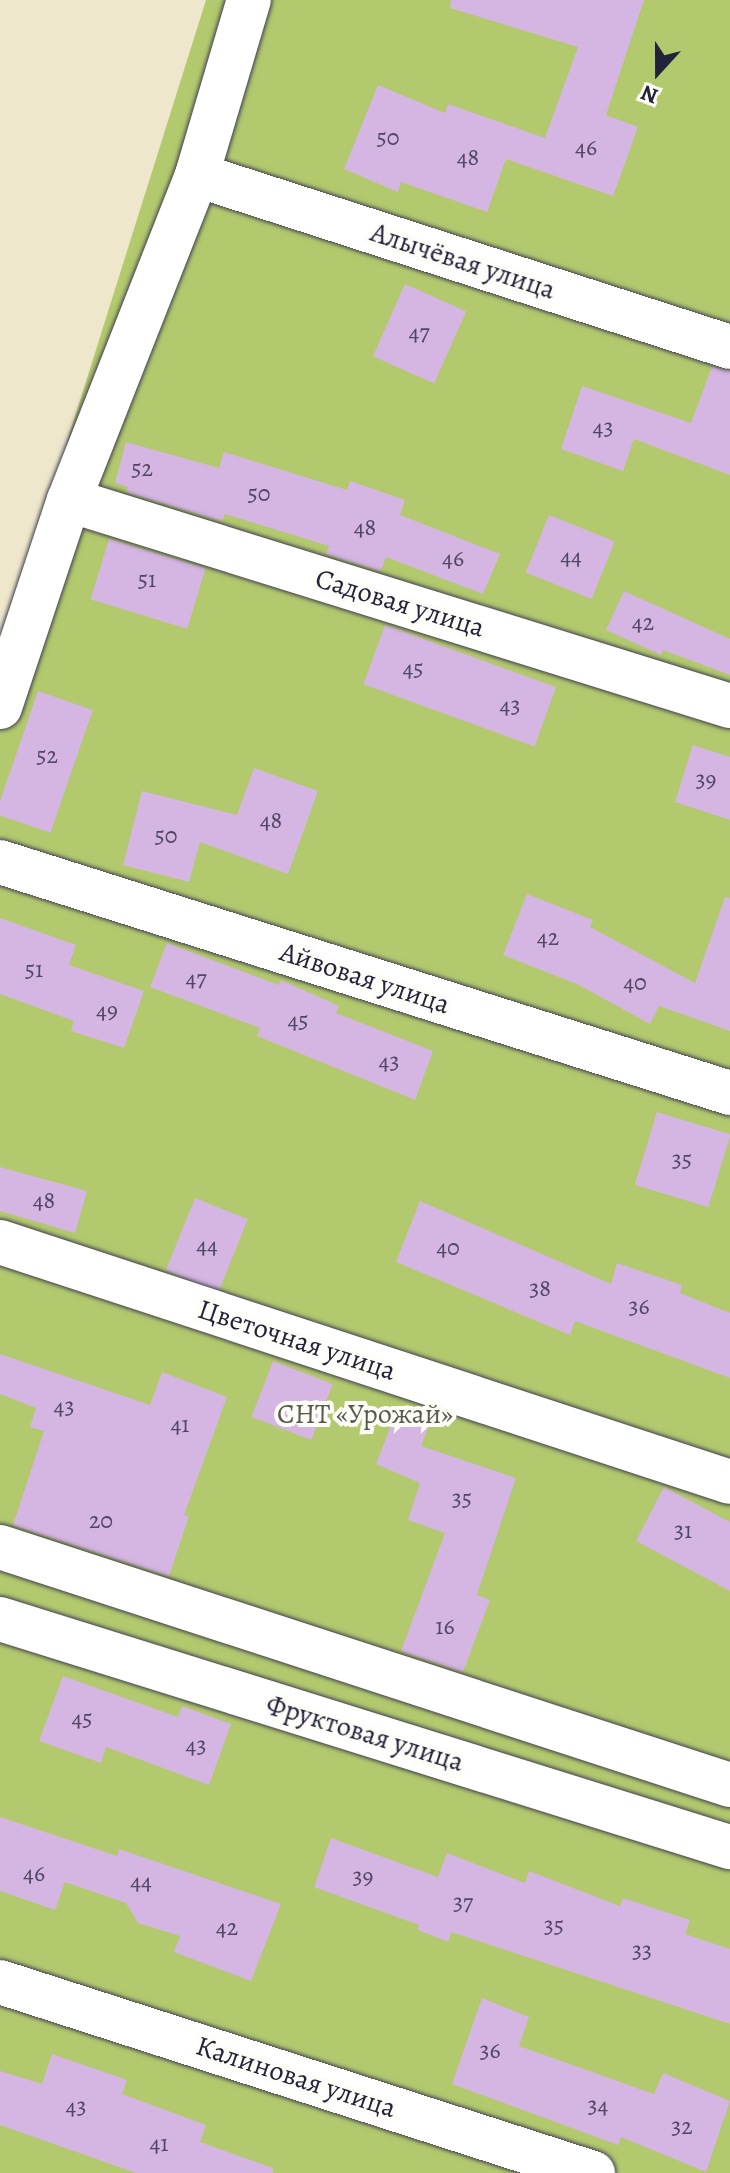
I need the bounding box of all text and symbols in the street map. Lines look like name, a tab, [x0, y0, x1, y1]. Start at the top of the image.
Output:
north arrow	[618, 32, 698, 112]
text: N	[637, 78, 662, 111]
house number: 50	[376, 124, 400, 152]
house number: 46	[575, 134, 597, 162]
house number: 48	[457, 144, 479, 172]
street label: Алычёвая улица	[367, 215, 559, 307]
house number: 47	[409, 319, 429, 347]
house number: 43	[593, 414, 613, 442]
house number: 52	[131, 455, 153, 483]
house number: 50	[247, 480, 271, 508]
house number: 48	[354, 514, 376, 542]
house number: 44	[560, 543, 582, 571]
house number: 46	[442, 545, 464, 573]
street label: Садовая улица	[311, 561, 489, 645]
house number: 51	[138, 566, 156, 594]
house number: 42	[632, 609, 654, 637]
house number: 45	[402, 655, 424, 683]
house number: 43	[500, 692, 520, 720]
house number: 52	[36, 742, 58, 770]
house number: 39	[696, 766, 716, 794]
house number: 48	[260, 807, 282, 835]
house number: 50	[154, 822, 178, 850]
house number: 42	[537, 924, 559, 952]
street label: Айвовая улица	[276, 935, 454, 1021]
house number: 51	[25, 956, 43, 984]
house number: 47	[186, 965, 206, 993]
house number: 40	[623, 969, 647, 997]
house number: 49	[96, 997, 118, 1025]
house number: 45	[287, 1007, 309, 1035]
house number: 43	[379, 1048, 399, 1076]
house number: 35	[672, 1146, 692, 1174]
house number: 48	[33, 1187, 55, 1215]
house number: 44	[196, 1232, 218, 1260]
house number: 40	[436, 1234, 460, 1262]
house number: 38	[529, 1275, 551, 1303]
street label: Цветочная улица	[194, 1292, 400, 1388]
house number: 36	[628, 1293, 650, 1321]
house number: 43	[54, 1393, 74, 1421]
park label: СНТ «Урожай»	[277, 1397, 453, 1431]
house number: 41	[170, 1411, 190, 1439]
house number: 35	[452, 1485, 472, 1513]
house number: 20	[89, 1507, 113, 1535]
house number: 31	[674, 1517, 692, 1545]
house number: 16	[435, 1613, 455, 1641]
street label: Фруктовая улица	[262, 1687, 468, 1779]
house number: 45	[71, 1705, 93, 1733]
house number: 43	[186, 1732, 206, 1760]
house number: 46	[23, 1860, 45, 1888]
house number: 39	[353, 1863, 373, 1891]
house number: 44	[130, 1868, 152, 1896]
house number: 37	[453, 1889, 473, 1917]
house number: 35	[544, 1912, 564, 1940]
house number: 42	[216, 1914, 238, 1942]
house number: 33	[632, 1937, 652, 1965]
street label: Калиновая улица	[192, 2029, 400, 2125]
house number: 36	[479, 2037, 501, 2065]
house number: 34	[588, 2092, 608, 2120]
house number: 43	[66, 2093, 86, 2121]
house number: 32	[671, 2113, 693, 2141]
house number: 41	[149, 2130, 169, 2158]

